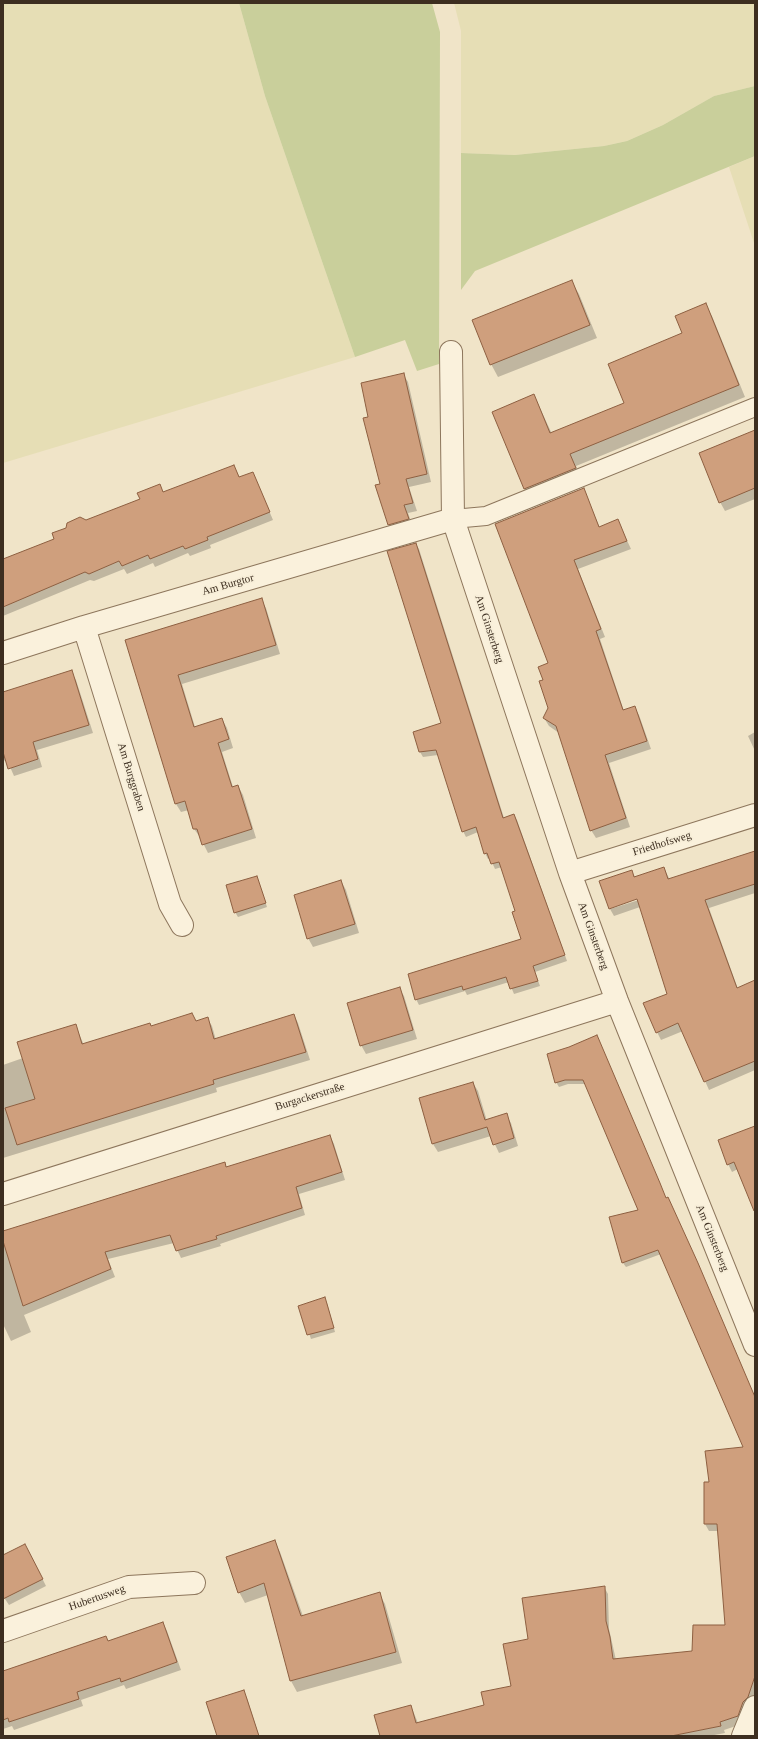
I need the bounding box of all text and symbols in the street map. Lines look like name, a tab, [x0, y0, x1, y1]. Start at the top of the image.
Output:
street label: Am Burgtor	[201, 571, 255, 599]
street label: Am Ginsterberg	[472, 593, 506, 665]
street label: Am Burggraben	[114, 741, 148, 813]
street label: Friedhofsweg	[631, 829, 693, 859]
street label: Am Ginsterberg	[575, 900, 611, 972]
street label: Burgackerstraße	[274, 1080, 346, 1114]
street label: Am Ginsterberg	[693, 1203, 731, 1273]
street label: Hubertusweg	[67, 1582, 127, 1614]

